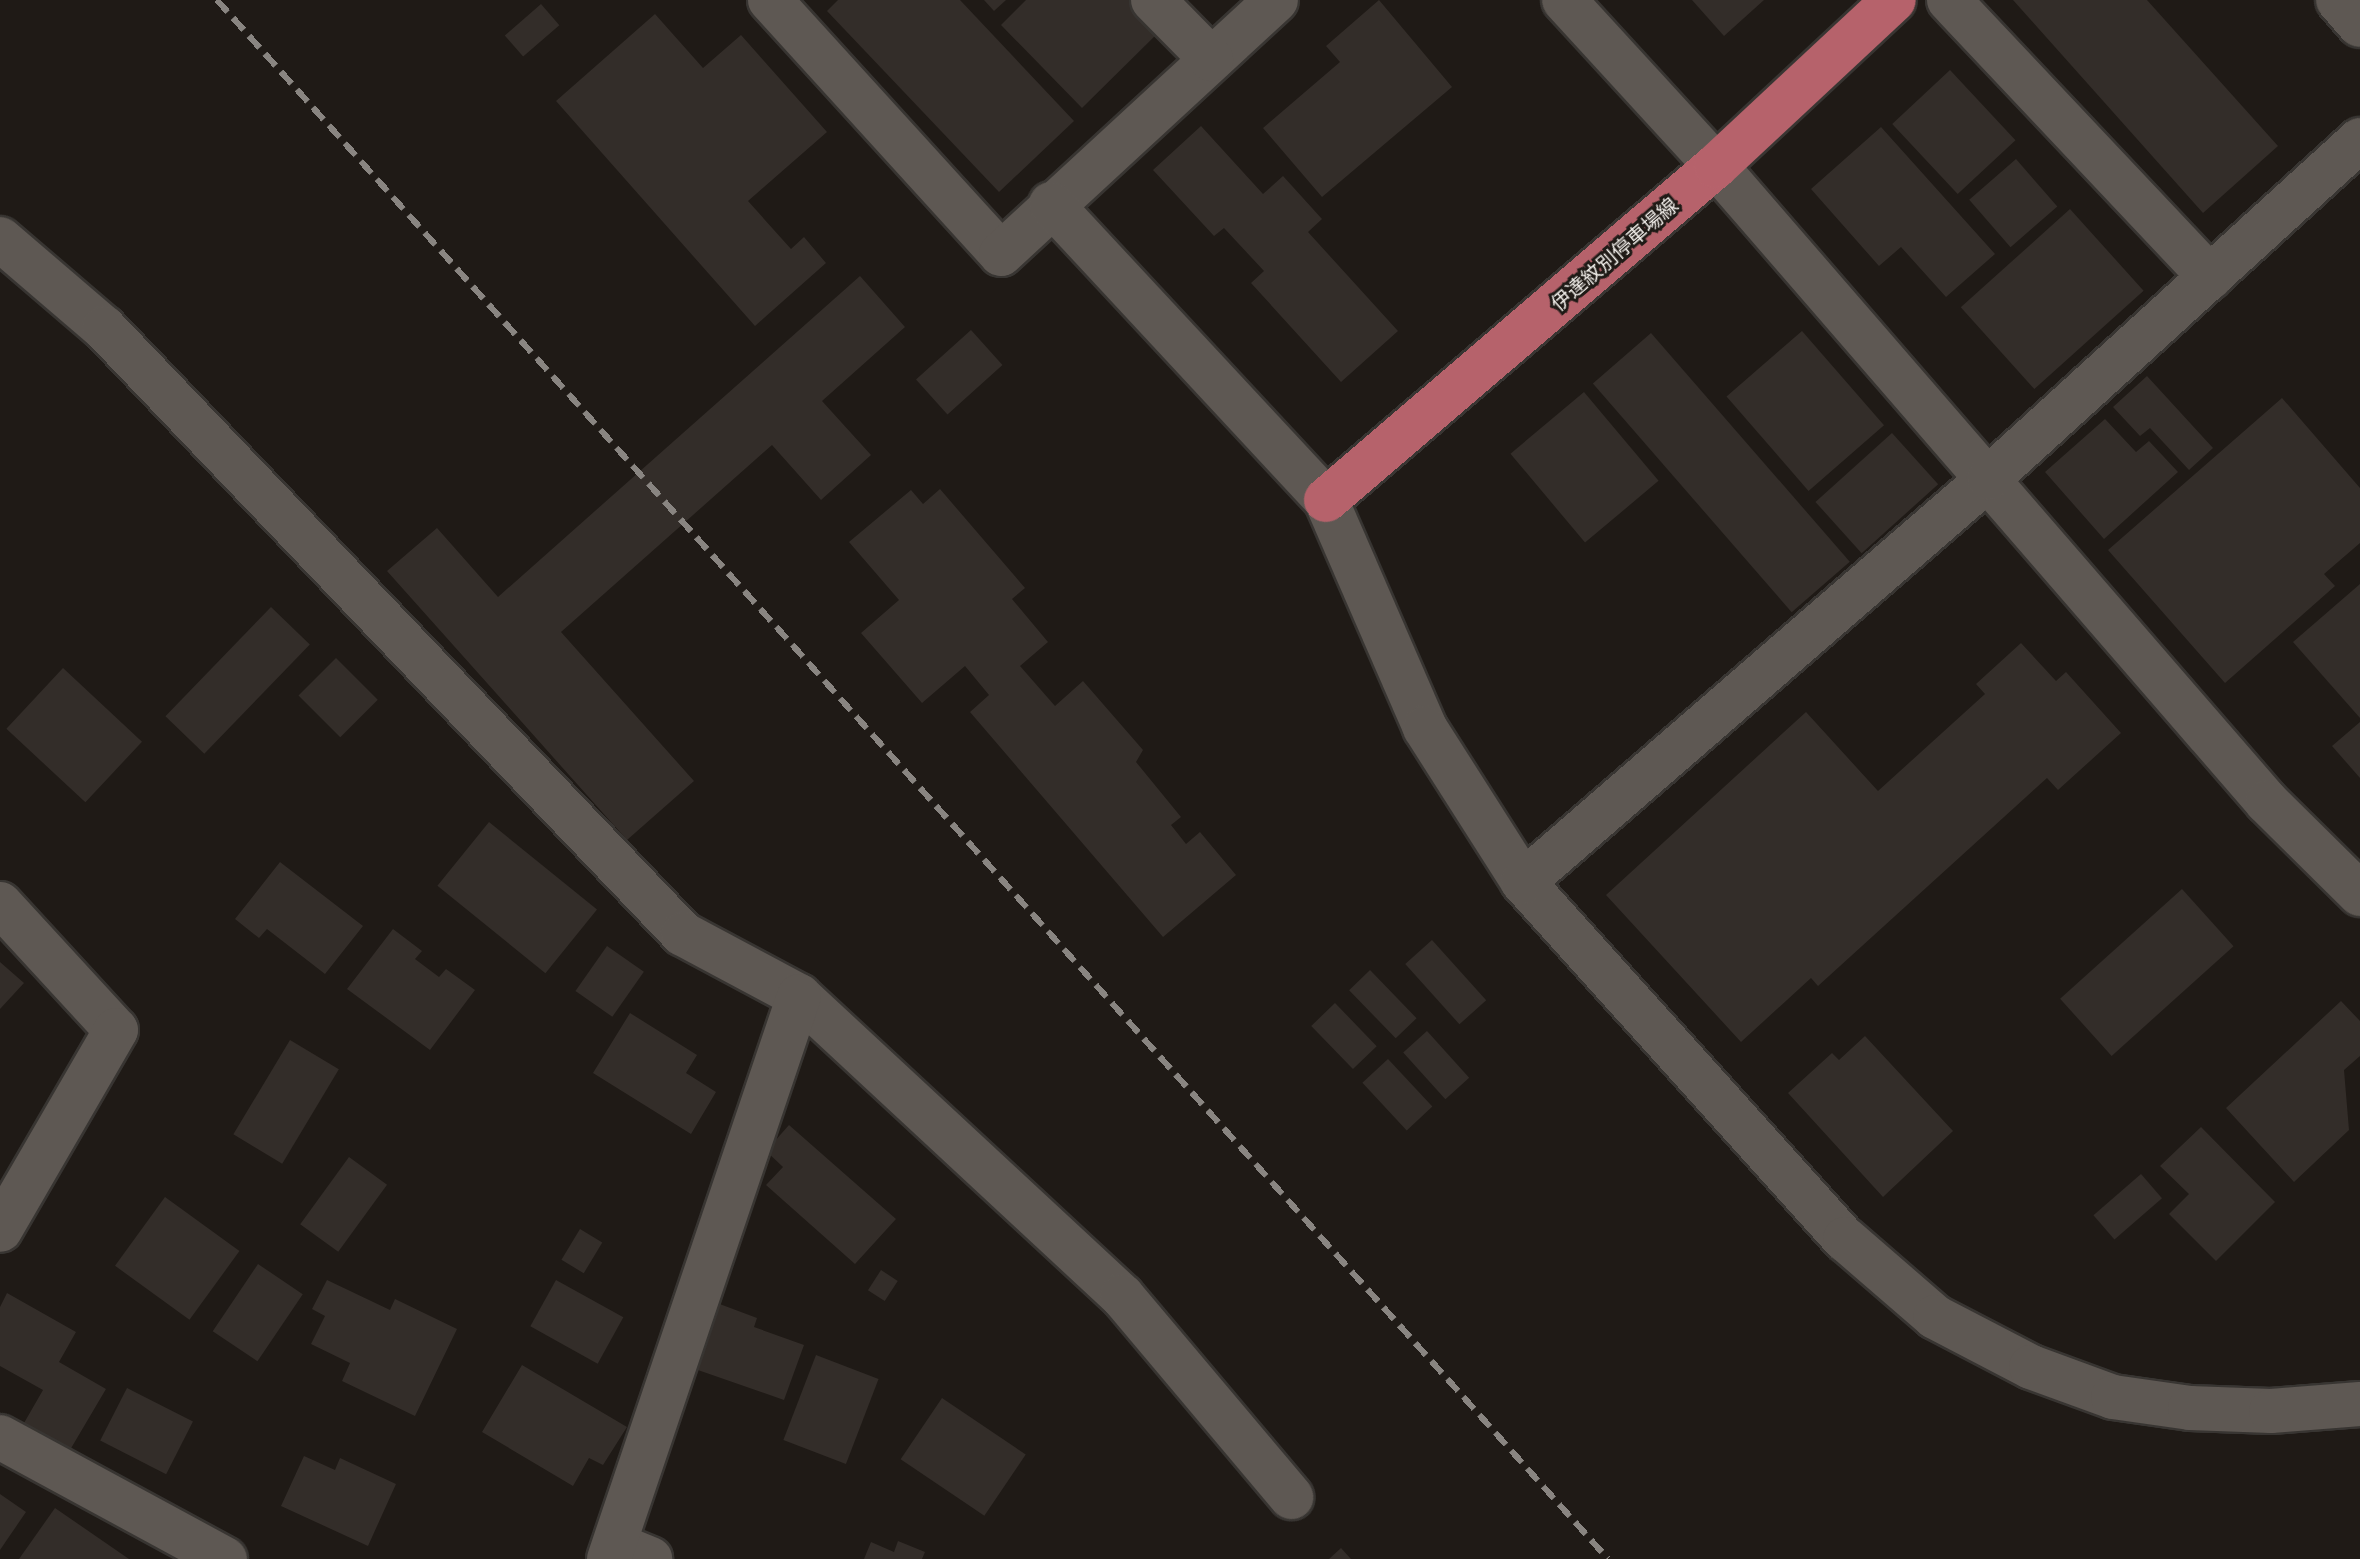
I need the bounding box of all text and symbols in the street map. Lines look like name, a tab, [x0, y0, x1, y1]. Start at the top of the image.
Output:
street label: 伊達紋別停車場線	[1546, 192, 1682, 316]

